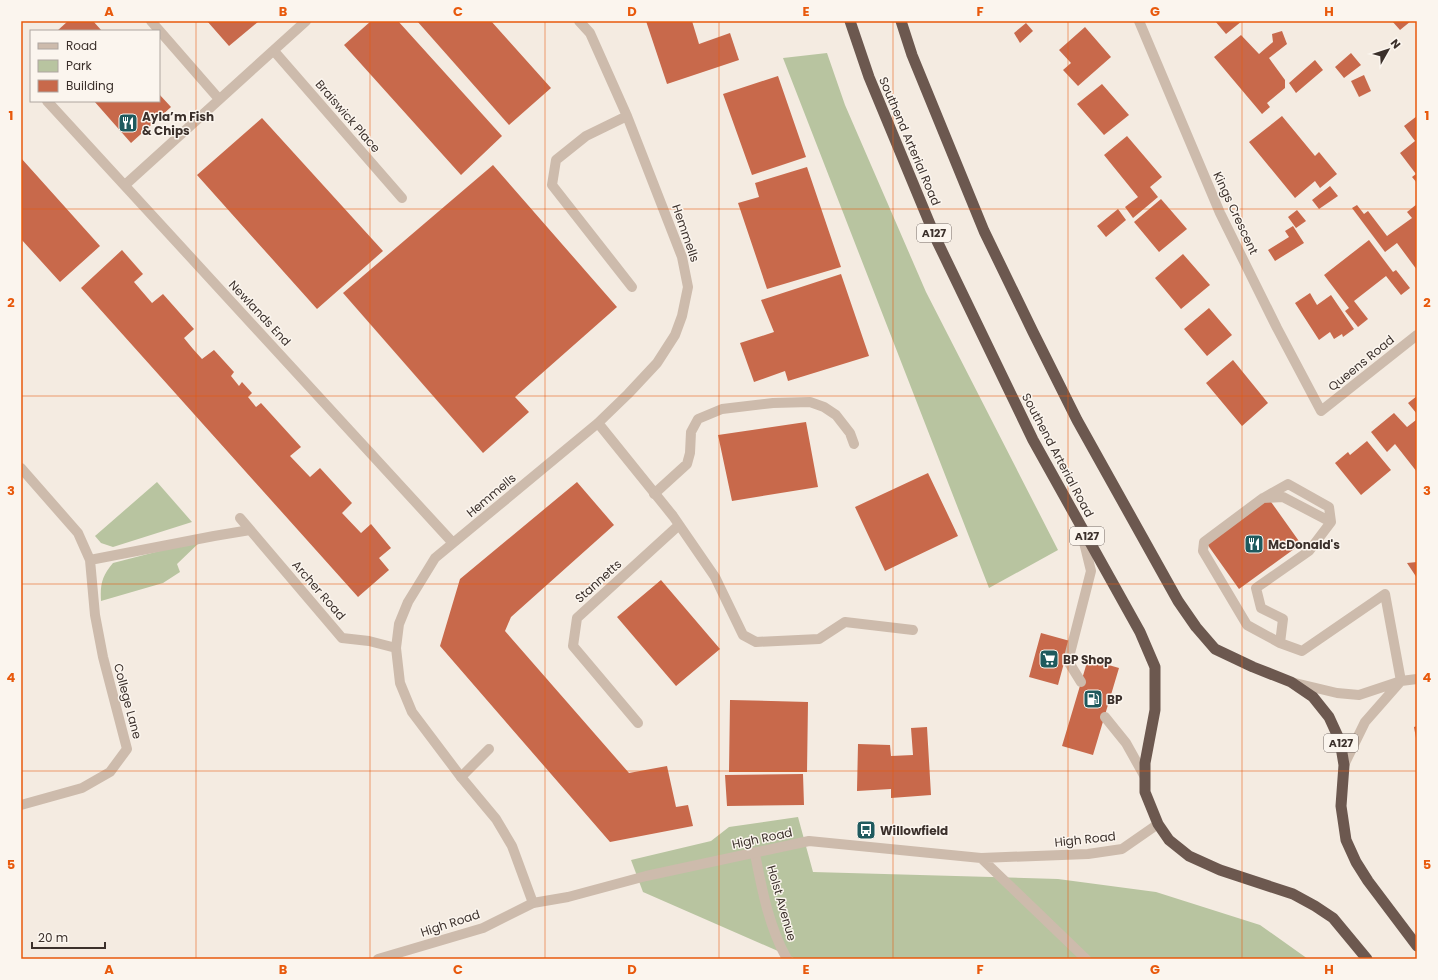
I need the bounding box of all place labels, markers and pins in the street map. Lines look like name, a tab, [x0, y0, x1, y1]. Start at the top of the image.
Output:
place label: Ayla’m Fish & Chips	[142, 108, 214, 139]
restaurant icon: Ayla’m Fish & Chips	[117, 112, 139, 134]
restaurant icon: McDonald's	[1243, 533, 1265, 555]
place label: McDonald's	[1268, 536, 1340, 553]
supermarket icon: BP Shop	[1038, 648, 1060, 670]
place label: BP Shop	[1063, 651, 1112, 668]
fuel station icon: BP	[1082, 688, 1104, 710]
place label: BP	[1107, 691, 1123, 708]
bus stop icon: Willowfield	[855, 819, 877, 841]
place label: Willowfield	[880, 822, 948, 839]

